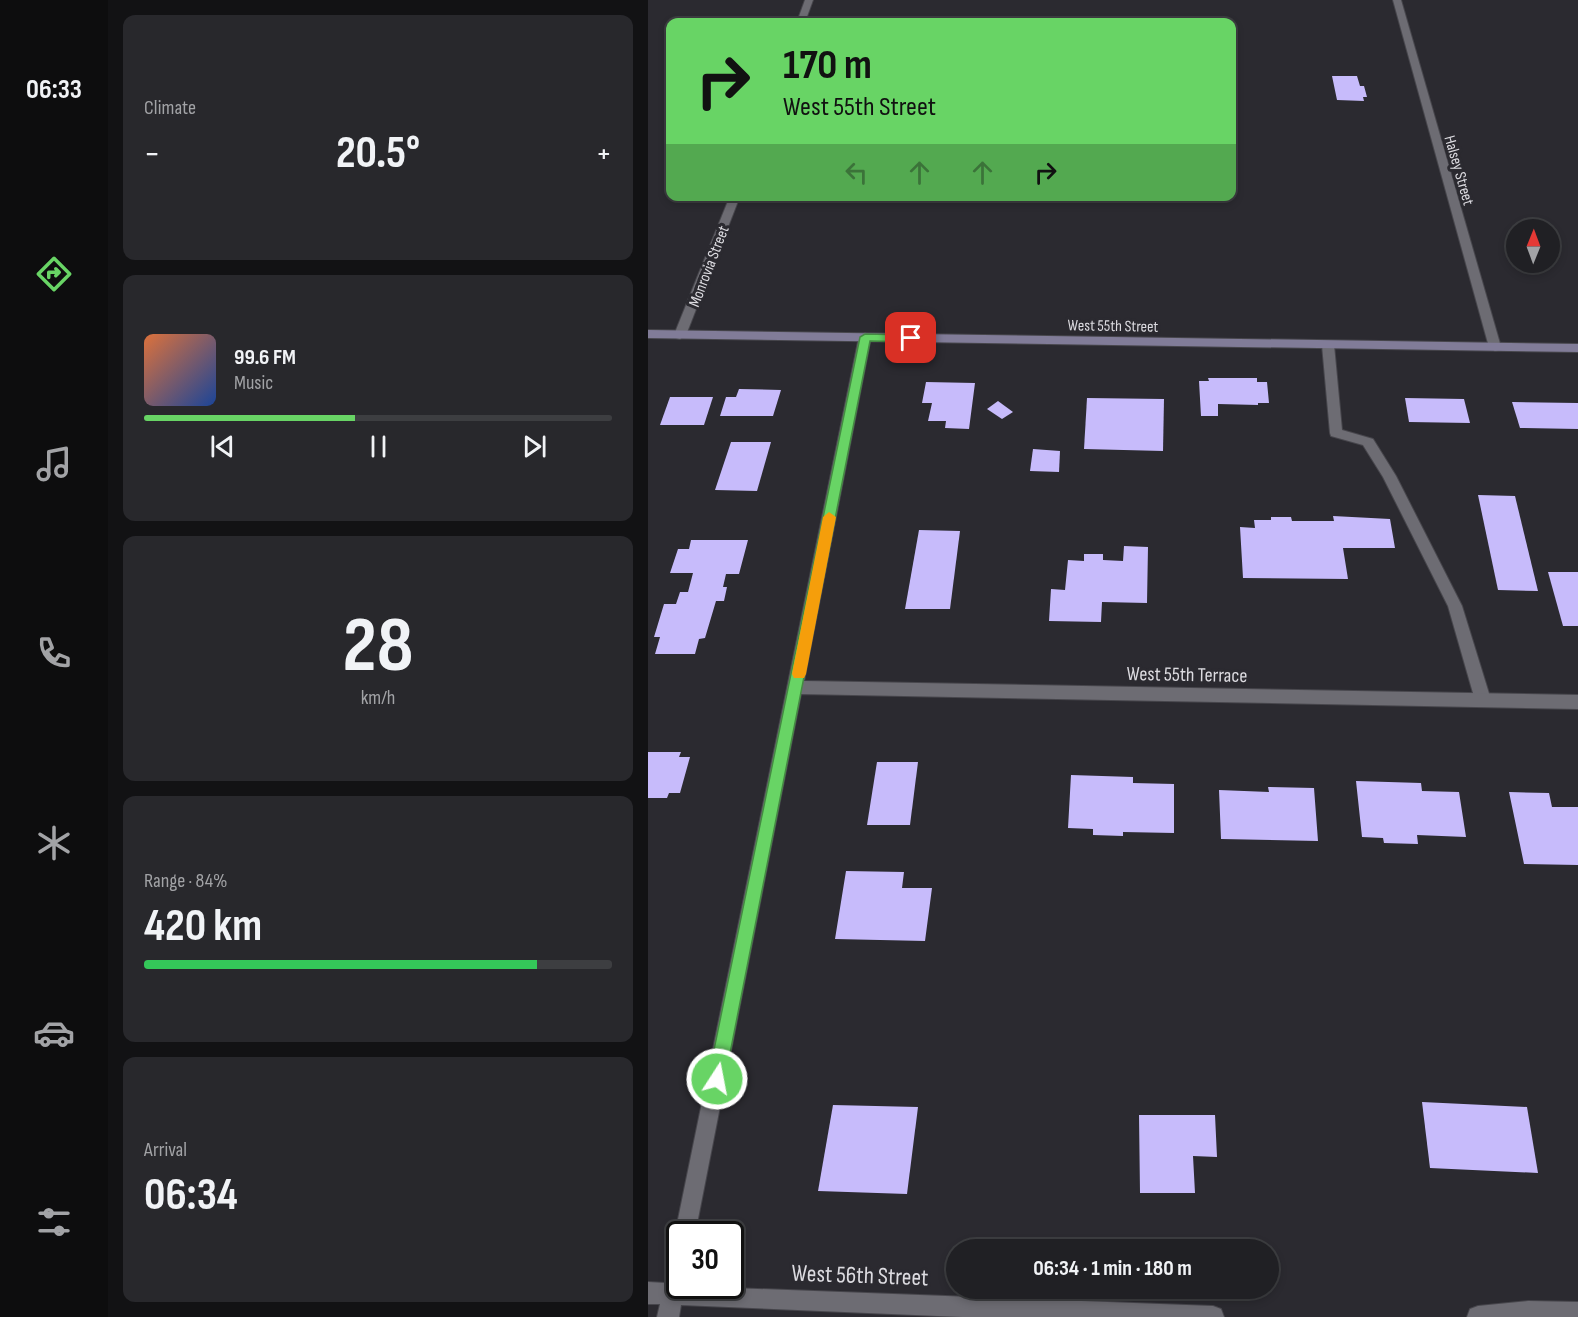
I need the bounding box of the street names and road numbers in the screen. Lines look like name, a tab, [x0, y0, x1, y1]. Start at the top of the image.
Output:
street label: Halsey Street	[1440, 133, 1478, 208]
street label: Monrovia Street	[685, 223, 734, 310]
street label: West 55th Street	[1068, 316, 1159, 337]
street label: West 55th Terrace	[1126, 662, 1248, 688]
street label: West 56th Street	[791, 1259, 929, 1292]

